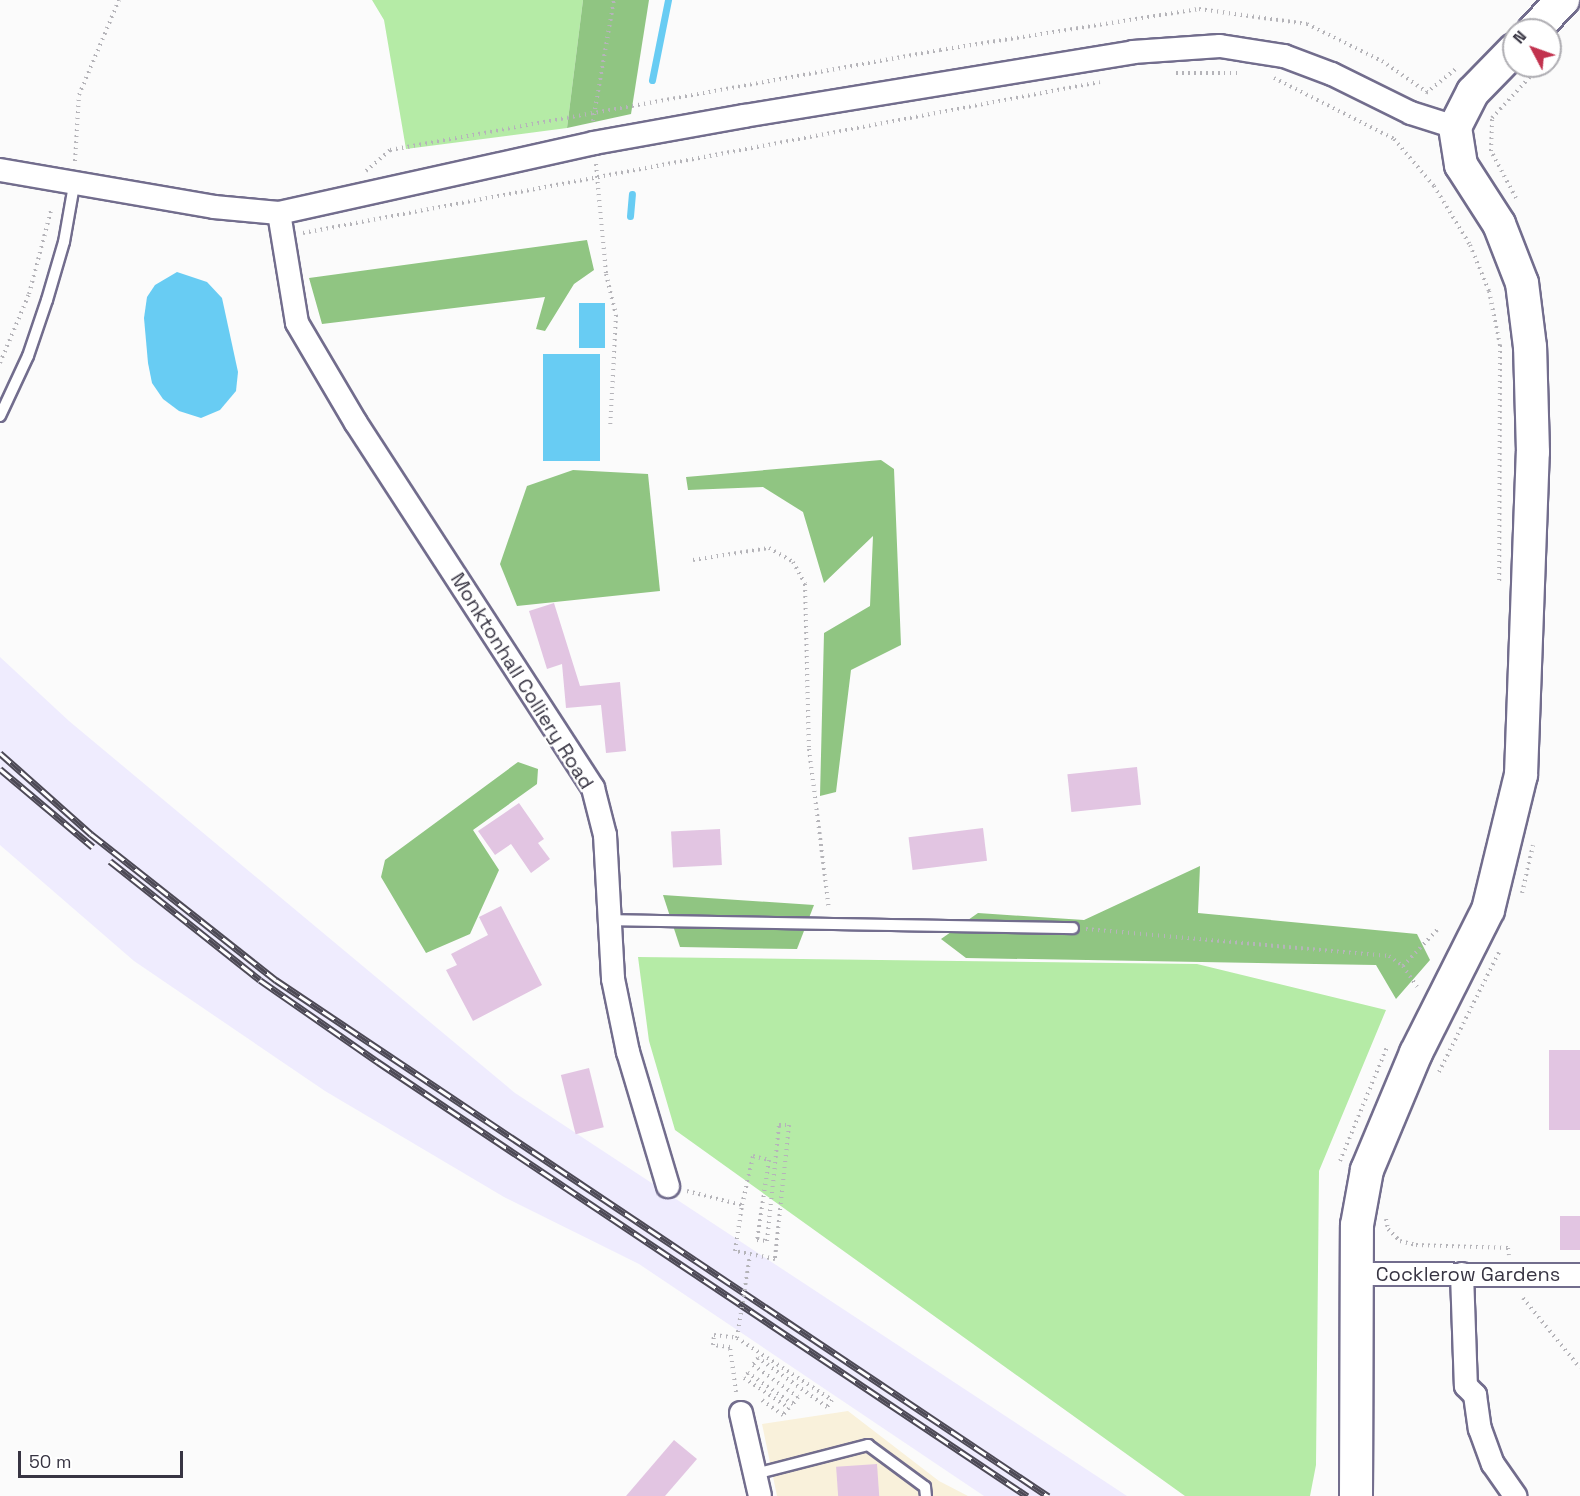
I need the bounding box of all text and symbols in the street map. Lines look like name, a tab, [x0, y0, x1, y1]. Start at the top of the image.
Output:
north arrow	[1502, 18, 1562, 78]
text: N	[1508, 26, 1531, 48]
street label: Monktonhall Colliery Road	[445, 568, 599, 794]
street label: Cocklerow Gardens	[1376, 1262, 1560, 1286]
scale bar	[21, 1439, 186, 1477]
text: 50 m	[29, 1450, 71, 1473]

